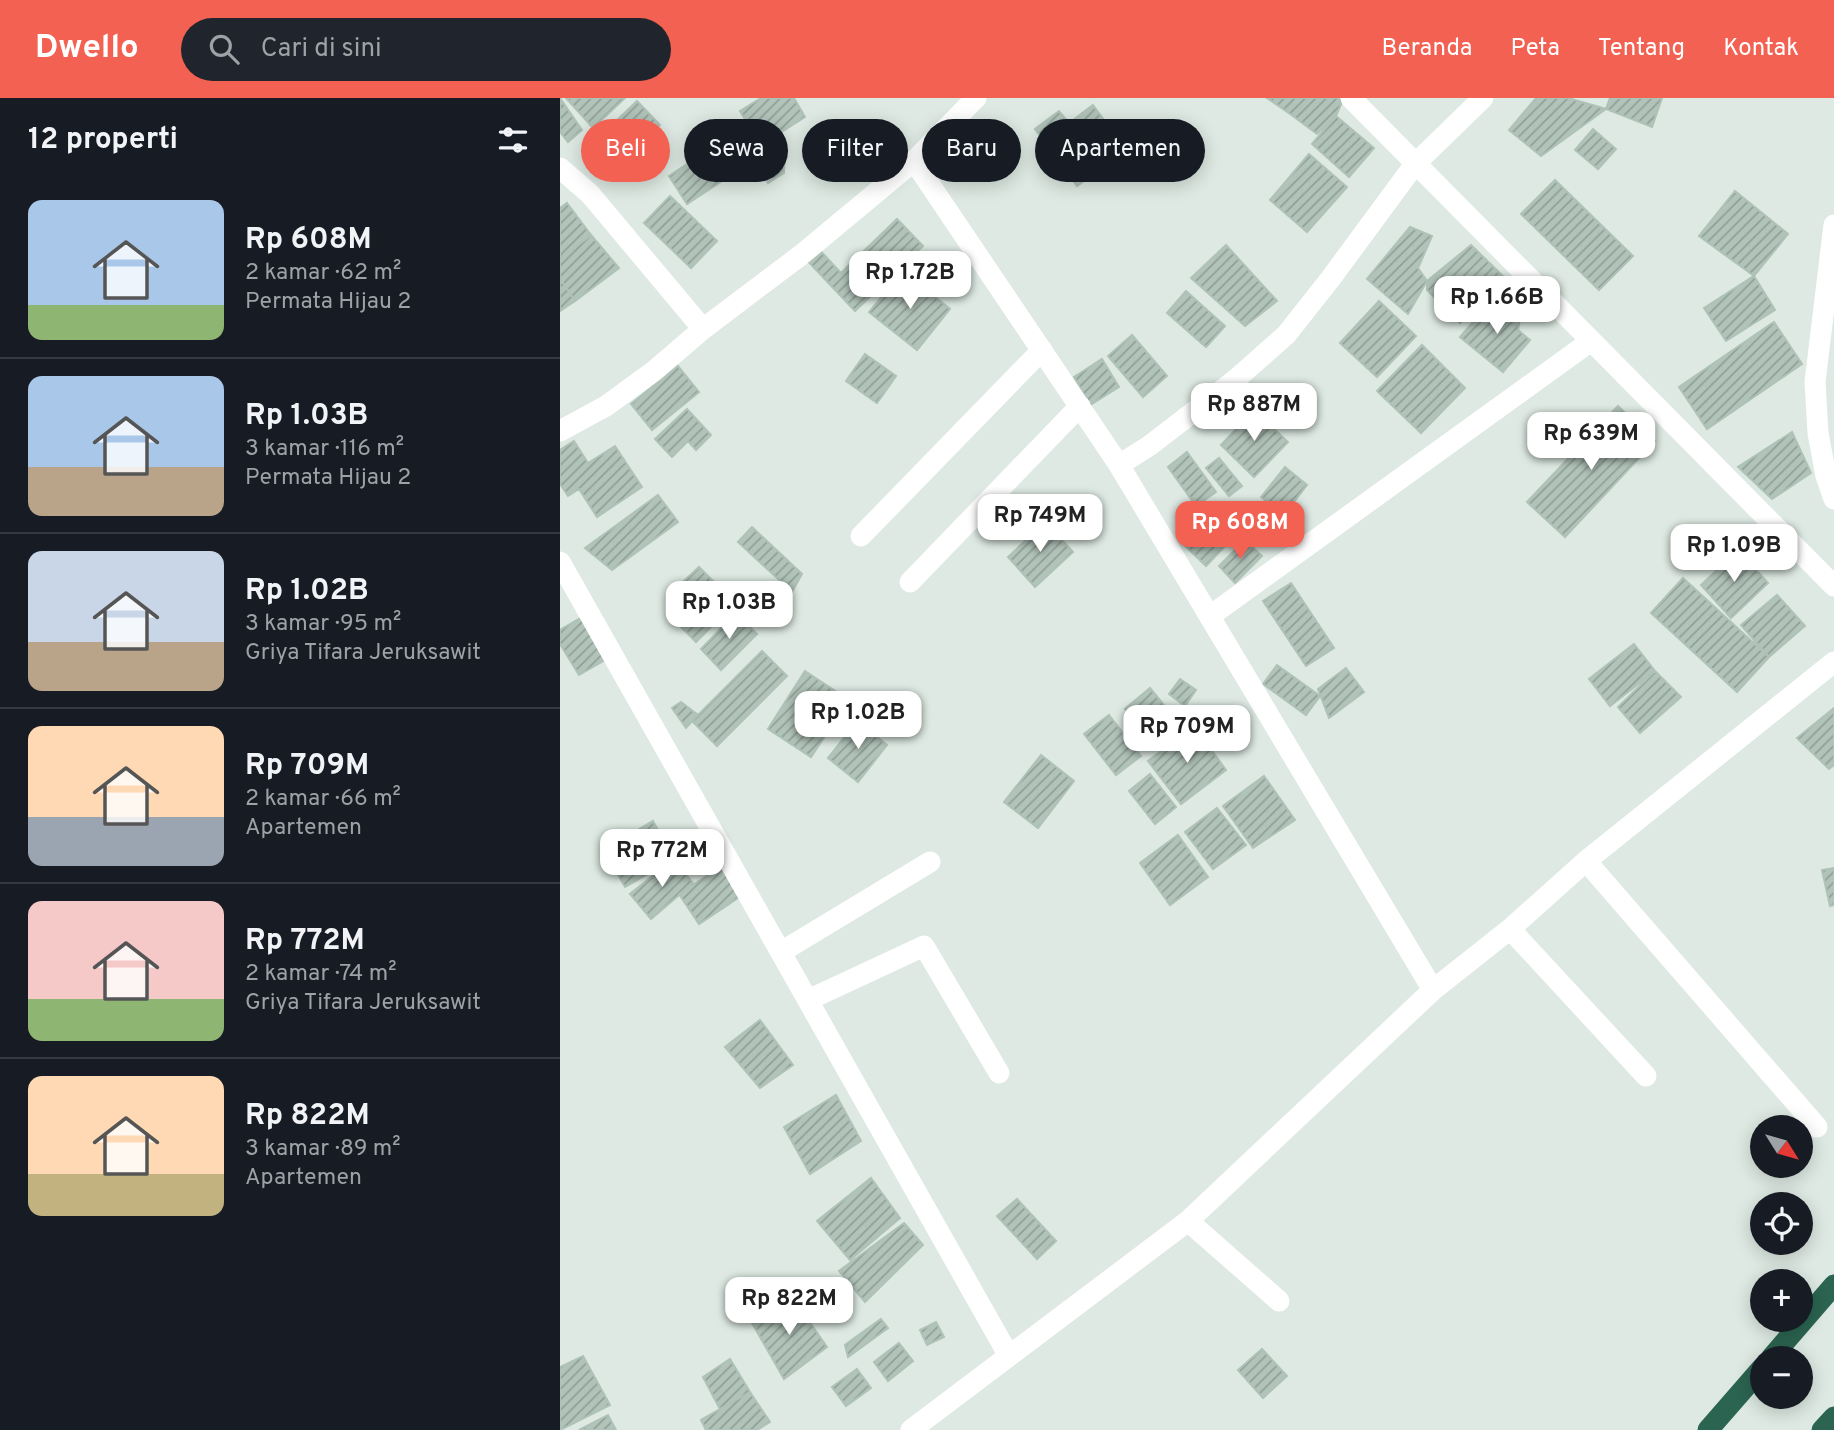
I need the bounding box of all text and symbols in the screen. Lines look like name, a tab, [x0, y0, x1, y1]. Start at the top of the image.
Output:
search box	[181, 18, 671, 81]
text: Dwello	[35, 28, 139, 70]
icon: search	[205, 30, 243, 68]
text: Cari di sini	[261, 33, 382, 66]
text: Beranda	[1382, 34, 1473, 64]
text: Peta	[1511, 34, 1560, 64]
text: Tentang	[1598, 34, 1685, 64]
text: Kontak	[1723, 34, 1799, 64]
chip: Beli	[581, 119, 670, 182]
chip: Sewa	[684, 119, 788, 182]
chip: Filter	[802, 119, 908, 182]
chip: Baru	[922, 119, 1021, 182]
chip: Apartemen	[1035, 119, 1205, 182]
icon: filters	[494, 121, 532, 159]
text: 12 properti	[28, 122, 178, 159]
text: Rp 608M	[245, 222, 372, 259]
icon: home	[84, 228, 168, 312]
pin: Rp 1.72B	[838, 252, 982, 311]
text: 2 kamar · 62 m²	[245, 259, 401, 288]
text: Rp 1.72B	[865, 259, 955, 288]
pin: Rp 1.66B	[1425, 276, 1569, 336]
text: Rp 1.66B	[1450, 284, 1544, 313]
text: Permata Hijau 2	[245, 288, 411, 317]
pin: Rp 887M	[1189, 384, 1319, 443]
text: Rp 887M	[1207, 391, 1301, 420]
text: Rp 1.03B	[245, 398, 368, 435]
icon: home	[84, 404, 168, 488]
pin: Rp 639M	[1526, 412, 1656, 472]
text: Rp 639M	[1543, 420, 1639, 449]
text: 3 kamar · 116 m²	[245, 435, 404, 464]
text: Permata Hijau 2	[245, 464, 411, 493]
pin: Rp 749M	[975, 494, 1105, 554]
text: Rp 749M	[994, 502, 1086, 531]
pin: Rp 608M	[1175, 502, 1305, 561]
text: Rp 608M	[1191, 509, 1289, 538]
pin: Rp 1.09B	[1662, 524, 1806, 584]
text: Rp 1.09B	[1687, 532, 1781, 561]
text: Rp 1.02B	[245, 573, 369, 610]
icon: home	[84, 579, 168, 663]
pin: Rp 1.03B	[657, 582, 801, 641]
text: Rp 1.03B	[682, 589, 776, 618]
text: 3 kamar · 95 m²	[245, 610, 401, 639]
text: Griya Tifara Jeruksawit	[245, 639, 481, 668]
pin: Rp 1.02B	[786, 692, 930, 751]
text: Rp 1.02B	[811, 699, 905, 728]
pin: Rp 709M	[1122, 706, 1252, 765]
text: Rp 709M	[1139, 713, 1235, 742]
text: Rp 709M	[245, 748, 369, 785]
icon: home	[84, 754, 168, 838]
text: 2 kamar · 66 m²	[245, 785, 401, 814]
text: Apartemen	[245, 814, 362, 843]
pin: Rp 772M	[597, 830, 727, 889]
text: Rp 772M	[616, 837, 708, 866]
text: Rp 772M	[245, 923, 365, 960]
icon: home	[84, 929, 168, 1013]
text: 2 kamar · 74 m²	[245, 960, 397, 989]
text: Griya Tifara Jeruksawit	[245, 989, 481, 1018]
text: Rp 822M	[245, 1098, 370, 1135]
icon: home	[84, 1104, 168, 1188]
north arrow	[1750, 1115, 1813, 1178]
map controls	[1750, 1115, 1813, 1409]
text: 3 kamar · 89 m²	[245, 1135, 401, 1164]
text: Apartemen	[245, 1164, 362, 1193]
button: locate	[1750, 1192, 1813, 1255]
button: +	[1750, 1269, 1813, 1332]
pin: Rp 822M	[724, 1278, 854, 1337]
text: Rp 822M	[741, 1285, 837, 1314]
button: −	[1750, 1346, 1813, 1409]

